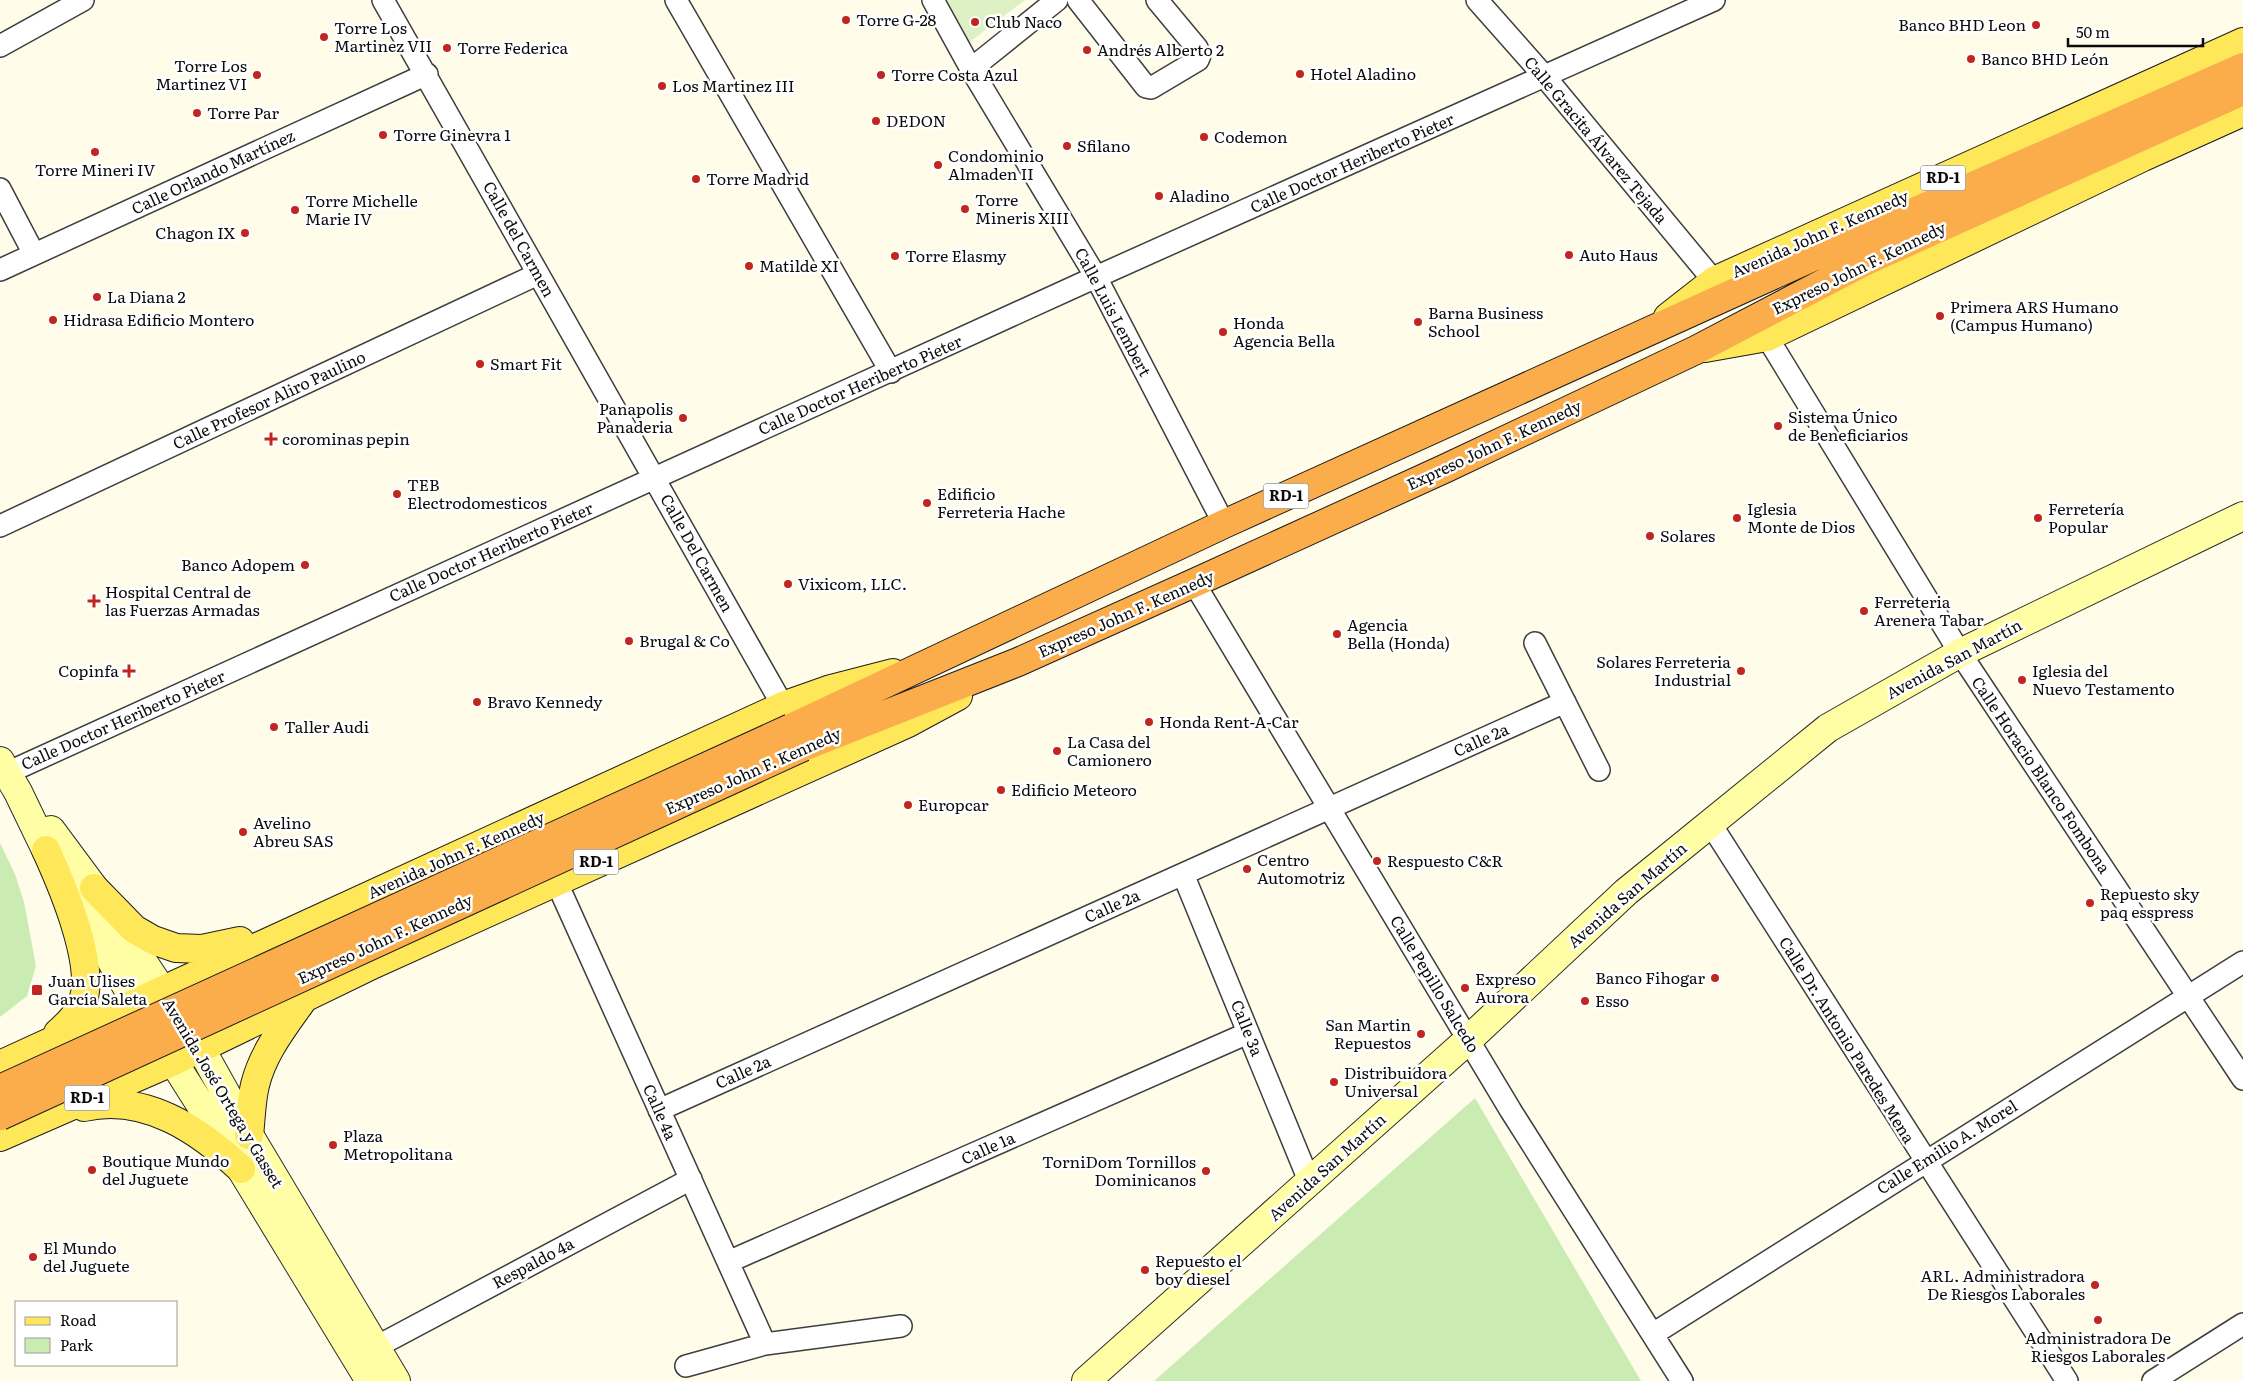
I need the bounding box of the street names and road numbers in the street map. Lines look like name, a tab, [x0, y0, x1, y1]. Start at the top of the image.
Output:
street label: Calle Gracita Álvarez Tejada	[1519, 50, 1674, 229]
street label: Calle Doctor Heriberto Pieter	[1246, 106, 1458, 218]
street label: Calle Orlando Martínez	[127, 123, 298, 220]
road number: RD-1	[1920, 166, 1966, 190]
street label: Calle del Carmen	[478, 176, 562, 301]
street label: Avenida John F. Kennedy	[1727, 183, 1913, 283]
street label: Expreso John F. Kennedy	[1768, 214, 1950, 320]
street label: Calle Luis Lembert	[1070, 243, 1158, 381]
street label: Calle Doctor Heriberto Pieter	[754, 328, 966, 440]
street label: Calle Profesor Aliro Paulino	[168, 344, 369, 454]
street label: Expreso John F. Kennedy	[1402, 393, 1586, 495]
road number: RD-1	[1264, 484, 1308, 508]
street label: Calle Del Carmen	[655, 489, 741, 616]
street label: Calle Doctor Heriberto Pieter	[385, 495, 597, 607]
street label: Expreso John F. Kennedy	[1034, 563, 1218, 663]
street label: Avenida San Martín	[1881, 612, 2026, 704]
street label: Calle Doctor Heriberto Pieter	[17, 663, 229, 775]
street label: Calle Horacio Blanco Fombona	[1967, 671, 2117, 878]
street label: Calle 2a	[1449, 716, 1513, 762]
street label: Expreso John F. Kennedy	[661, 720, 845, 820]
street label: Avenida John F. Kennedy	[363, 804, 549, 904]
street label: Avenida San Martín	[1562, 835, 1691, 953]
road number: RD-1	[574, 850, 618, 874]
street label: Calle 2a	[1080, 882, 1144, 928]
street label: Expreso John F. Kennedy	[293, 887, 477, 989]
street label: Calle Pepillo Salcedo	[1385, 910, 1486, 1057]
street label: Calle Dr. Antonio Paredes Mena	[1774, 931, 1922, 1148]
street label: Avenida José Ortega y Gasset	[157, 993, 291, 1193]
street label: Calle 3a	[1226, 996, 1270, 1060]
street label: Calle 2a	[711, 1048, 775, 1094]
street label: Calle 4a	[638, 1080, 684, 1144]
road number: RD-1	[64, 1086, 110, 1110]
street label: Calle Emilio A. Morel	[1871, 1093, 2022, 1199]
street label: Avenida San Martín	[1262, 1107, 1391, 1226]
street label: Calle 1a	[957, 1124, 1019, 1170]
street label: Respaldo 4a	[487, 1230, 578, 1294]

